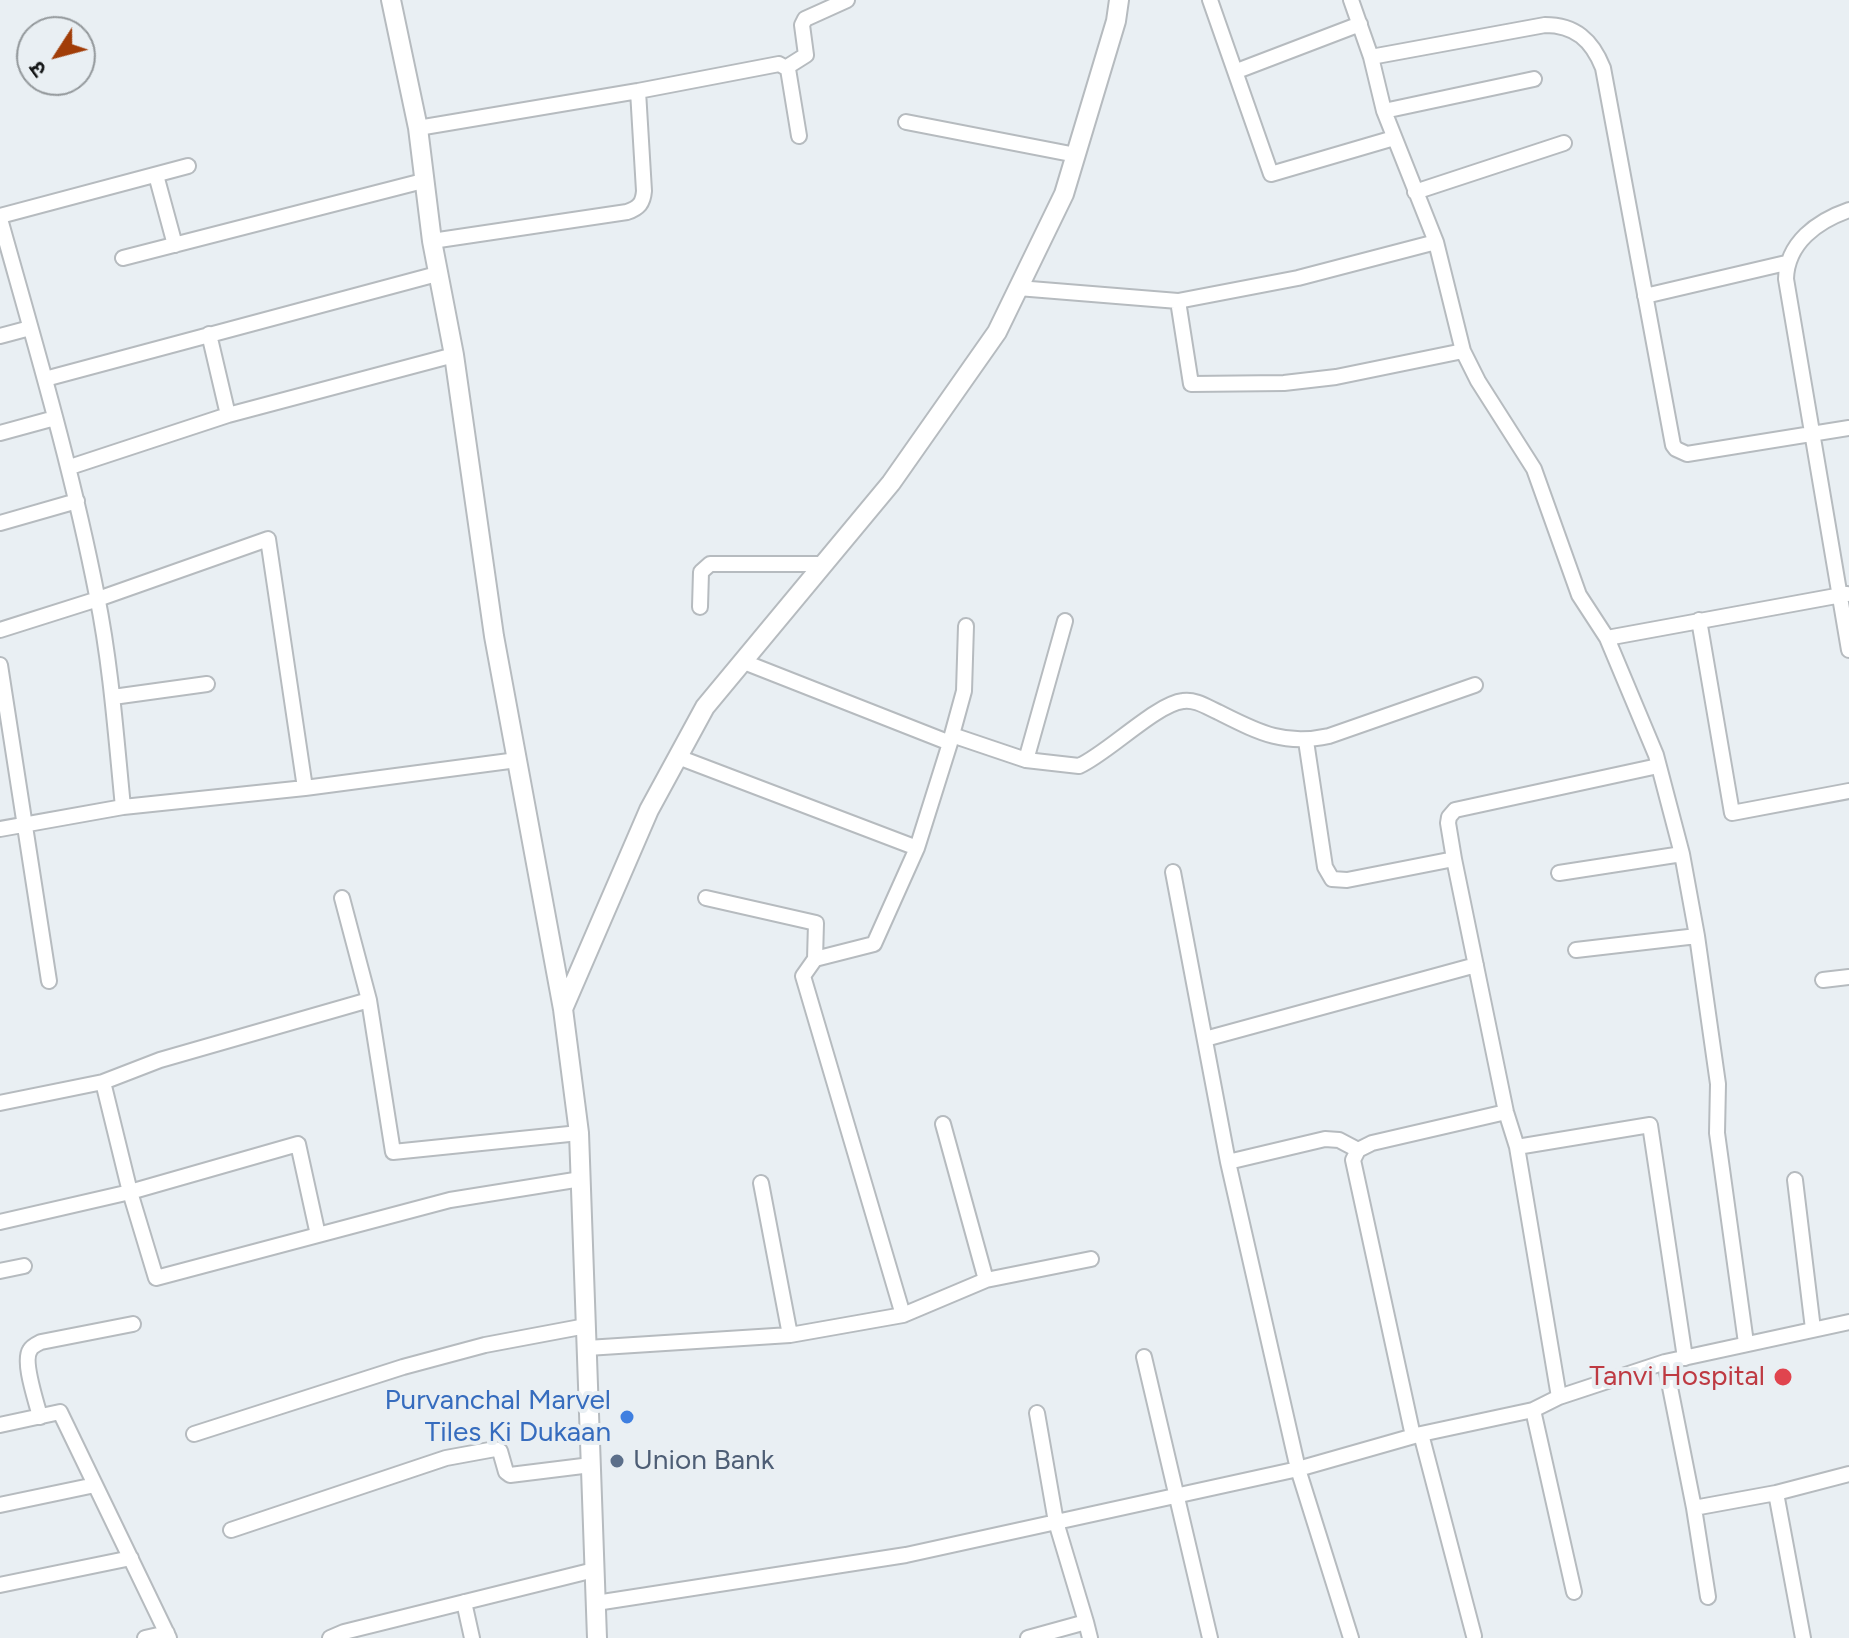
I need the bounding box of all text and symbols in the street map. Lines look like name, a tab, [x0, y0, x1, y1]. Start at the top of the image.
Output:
north arrow	[16, 16, 96, 96]
text: उ	[23, 56, 53, 82]
place label: Tanvi Hospital	[1589, 1360, 1765, 1394]
marker: Tanvi Hospital	[1772, 1366, 1794, 1388]
place label: Purvanchal Marvel Tiles Ki Dukaan	[384, 1384, 611, 1450]
marker: Purvanchal Marvel Tiles Ki Dukaan	[618, 1408, 636, 1426]
place label: Union Bank	[633, 1444, 774, 1478]
marker: Union Bank	[608, 1452, 626, 1470]

